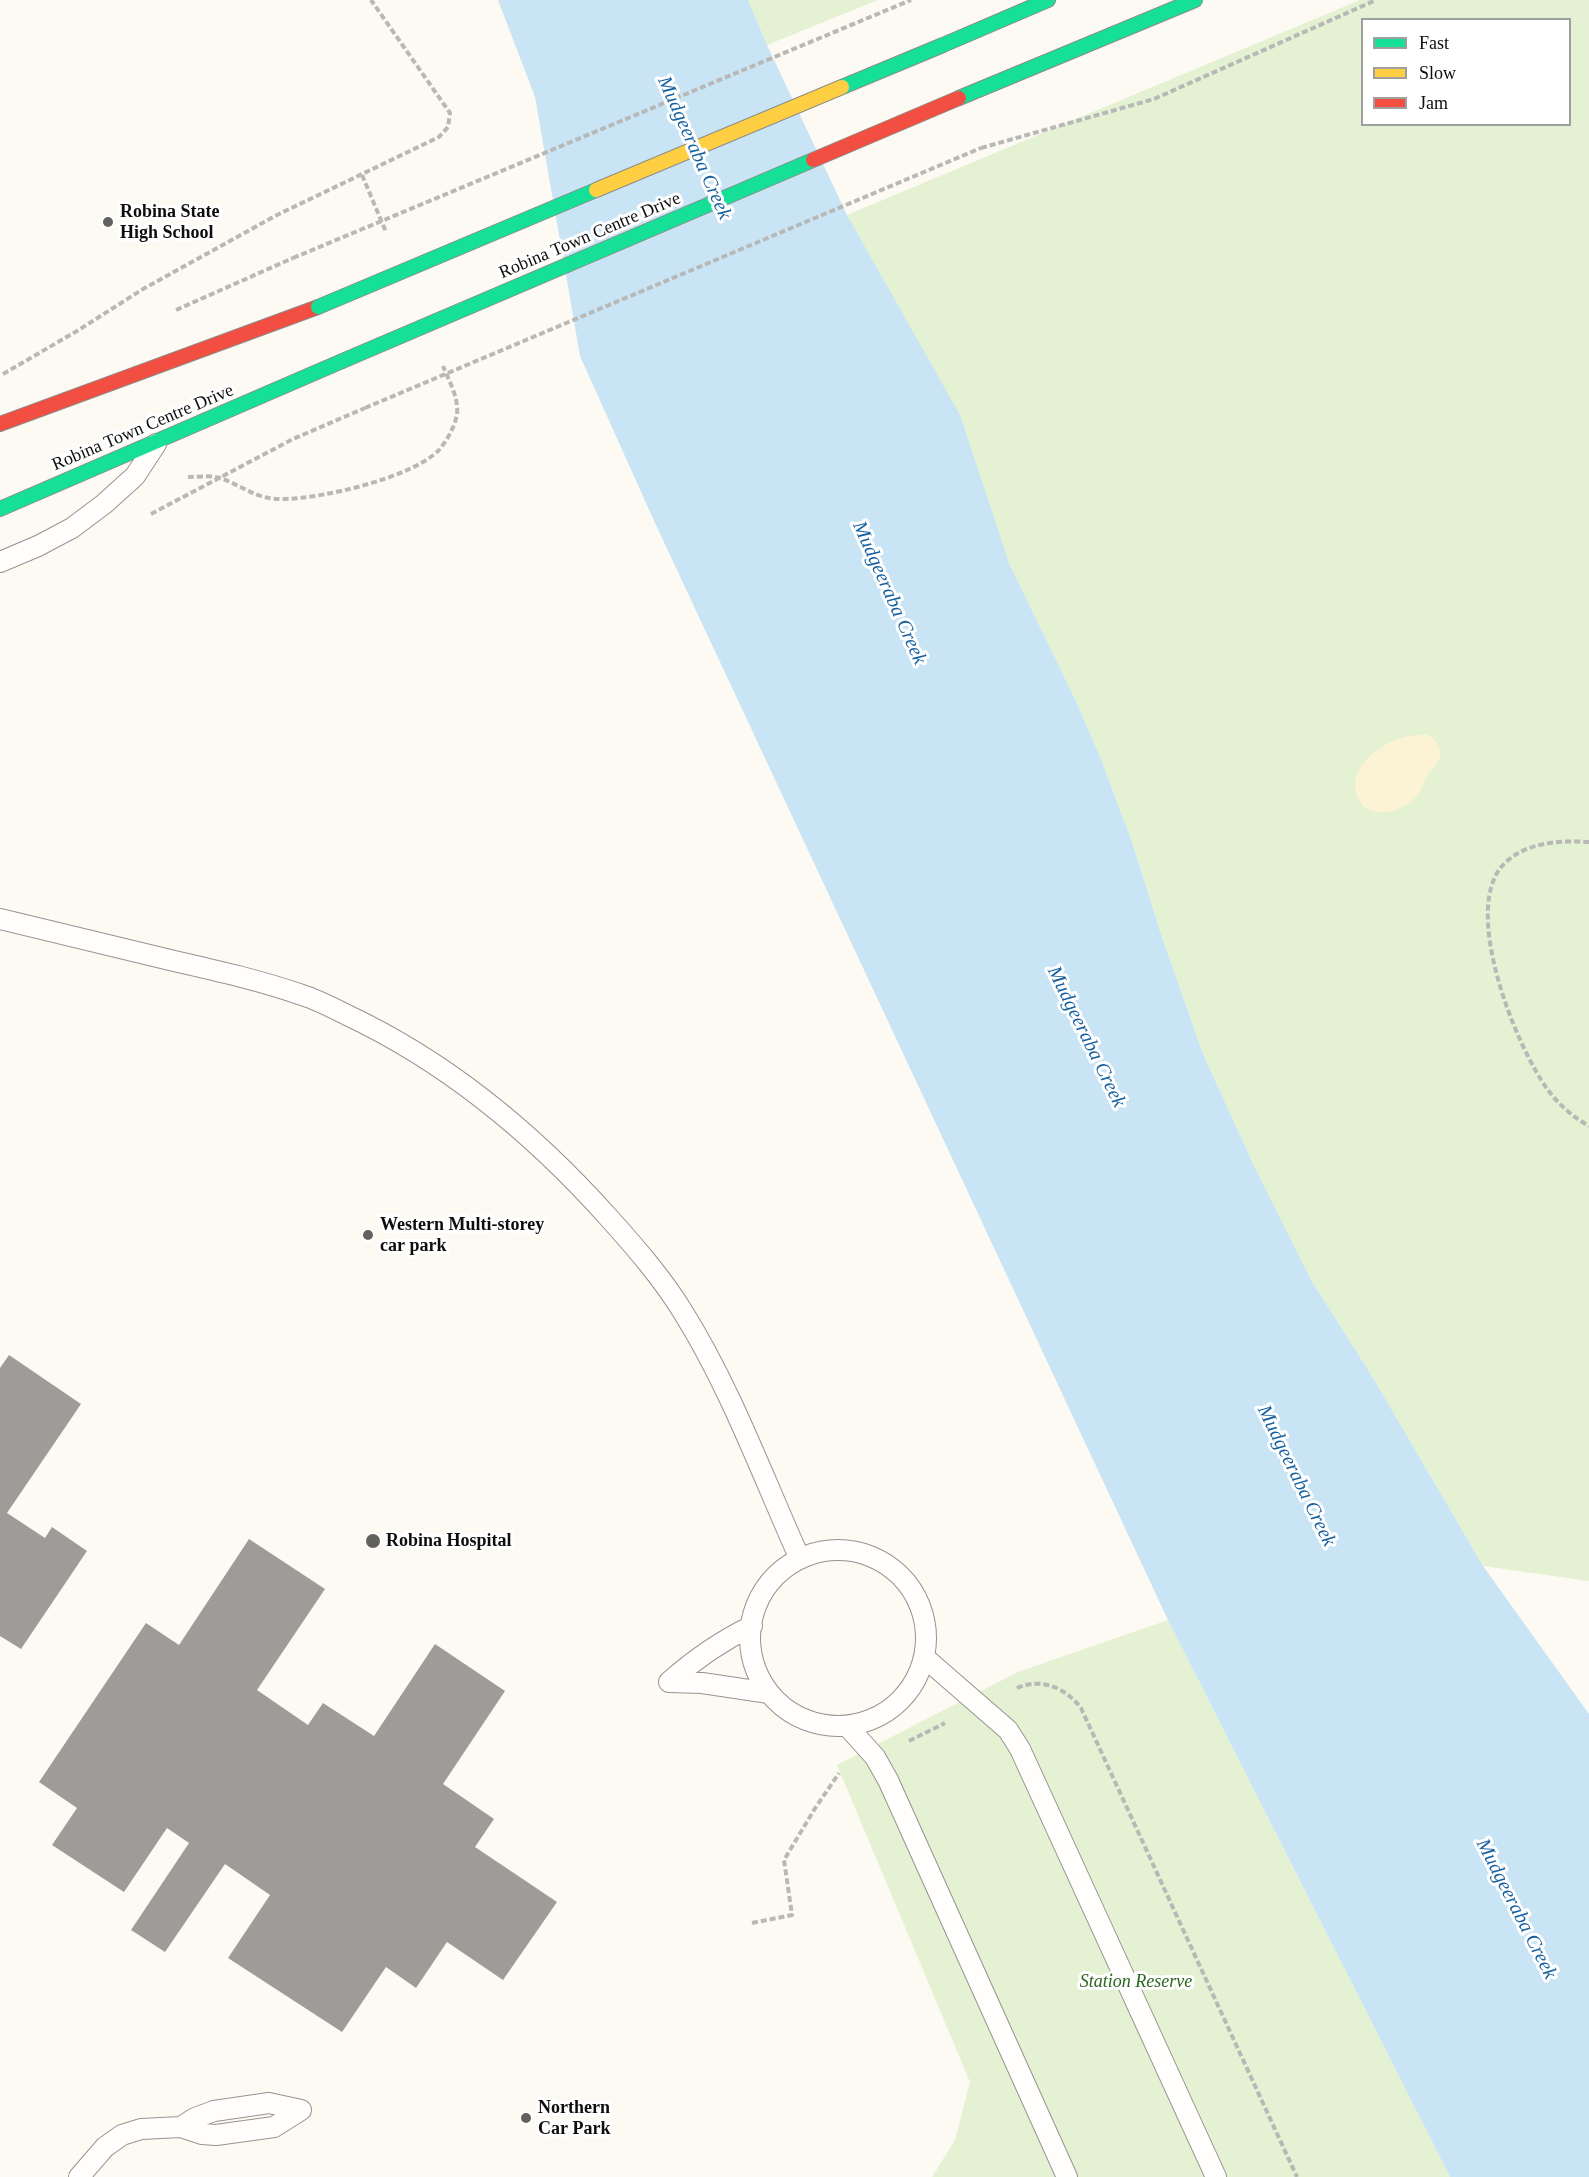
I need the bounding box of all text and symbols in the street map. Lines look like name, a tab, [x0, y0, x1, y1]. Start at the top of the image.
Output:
legend	[1361, 18, 1571, 126]
text: Fast	[1419, 33, 1449, 53]
text: Slow	[1419, 63, 1456, 83]
water label: Mudgeeraba Creek	[652, 73, 736, 223]
text: Jam	[1419, 93, 1448, 113]
street label: Robina Town Centre Drive	[496, 188, 684, 284]
place label: Robina State High School	[120, 201, 220, 244]
marker: Robina State High School	[101, 215, 115, 229]
street label: Robina Town Centre Drive	[49, 380, 237, 476]
water label: Mudgeeraba Creek	[847, 518, 931, 668]
water label: Mudgeeraba Creek	[1041, 962, 1131, 1112]
place label: Western Multi-storey car park	[380, 1214, 544, 1256]
marker: Western Multi-storey car park	[361, 1228, 375, 1242]
water label: Mudgeeraba Creek	[1251, 1401, 1341, 1551]
place label: Robina Hospital	[386, 1530, 512, 1552]
marker: Robina Hospital	[364, 1532, 382, 1550]
water label: Mudgeeraba Creek	[1470, 1835, 1562, 1983]
park label: Station Reserve	[1080, 1971, 1192, 1993]
place label: Northern Car Park	[538, 2097, 610, 2140]
marker: Northern Car Park	[519, 2111, 533, 2125]

